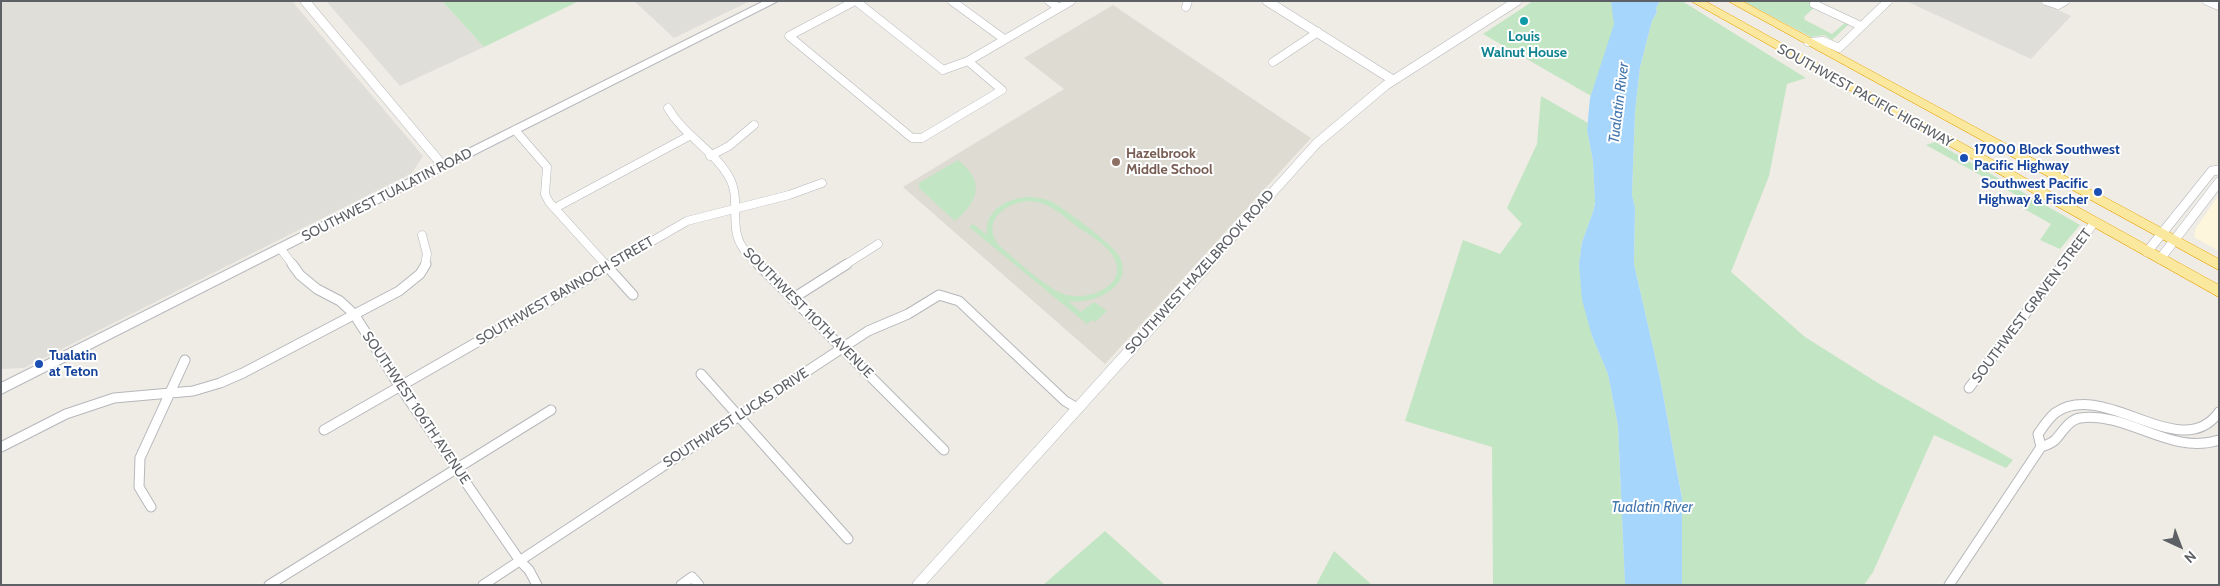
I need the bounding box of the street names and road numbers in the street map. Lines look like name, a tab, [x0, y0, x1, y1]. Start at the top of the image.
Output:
street label: SOUTHWEST PACIFIC HIGHWAY	[1774, 41, 1956, 151]
street label: SOUTHWEST TUALATIN ROAD	[299, 145, 475, 245]
street label: SOUTHWEST HAZELBROOK ROAD	[1122, 187, 1278, 357]
street label: SOUTHWEST GRAVEN STREET	[1969, 226, 2095, 386]
street label: SOUTHWEST BANNOCH STREET	[473, 233, 657, 349]
street label: SOUTHWEST 110TH AVENUE	[739, 244, 877, 382]
street label: SOUTHWEST 106TH AVENUE	[359, 328, 473, 488]
street label: SOUTHWEST LUCAS DRIVE	[660, 365, 812, 471]

